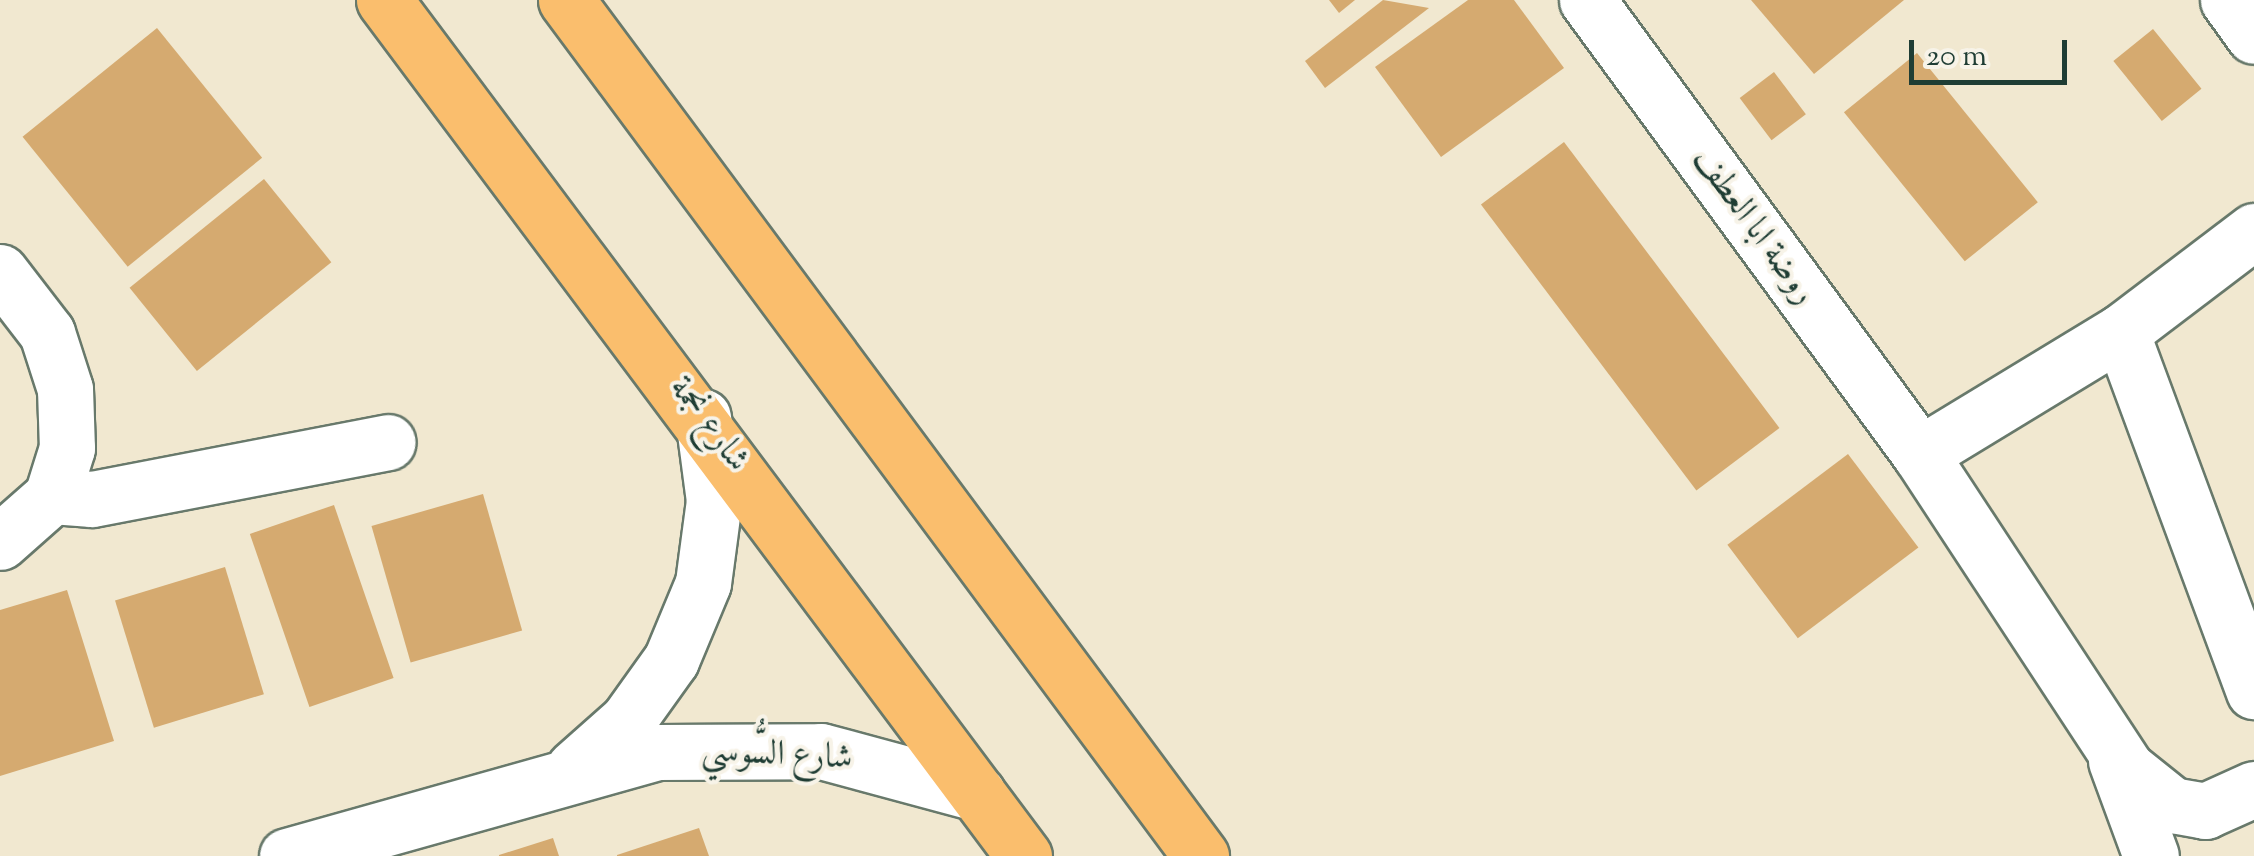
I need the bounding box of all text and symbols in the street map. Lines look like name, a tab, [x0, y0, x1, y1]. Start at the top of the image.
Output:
scale bar	[1914, 20, 2072, 82]
text: 20 m	[1926, 36, 1987, 79]
street label: روضة ابا العطف	[1682, 140, 1824, 314]
street label: شارع نجمة	[659, 369, 757, 481]
street label: شارع السُّوسي	[700, 731, 854, 781]

